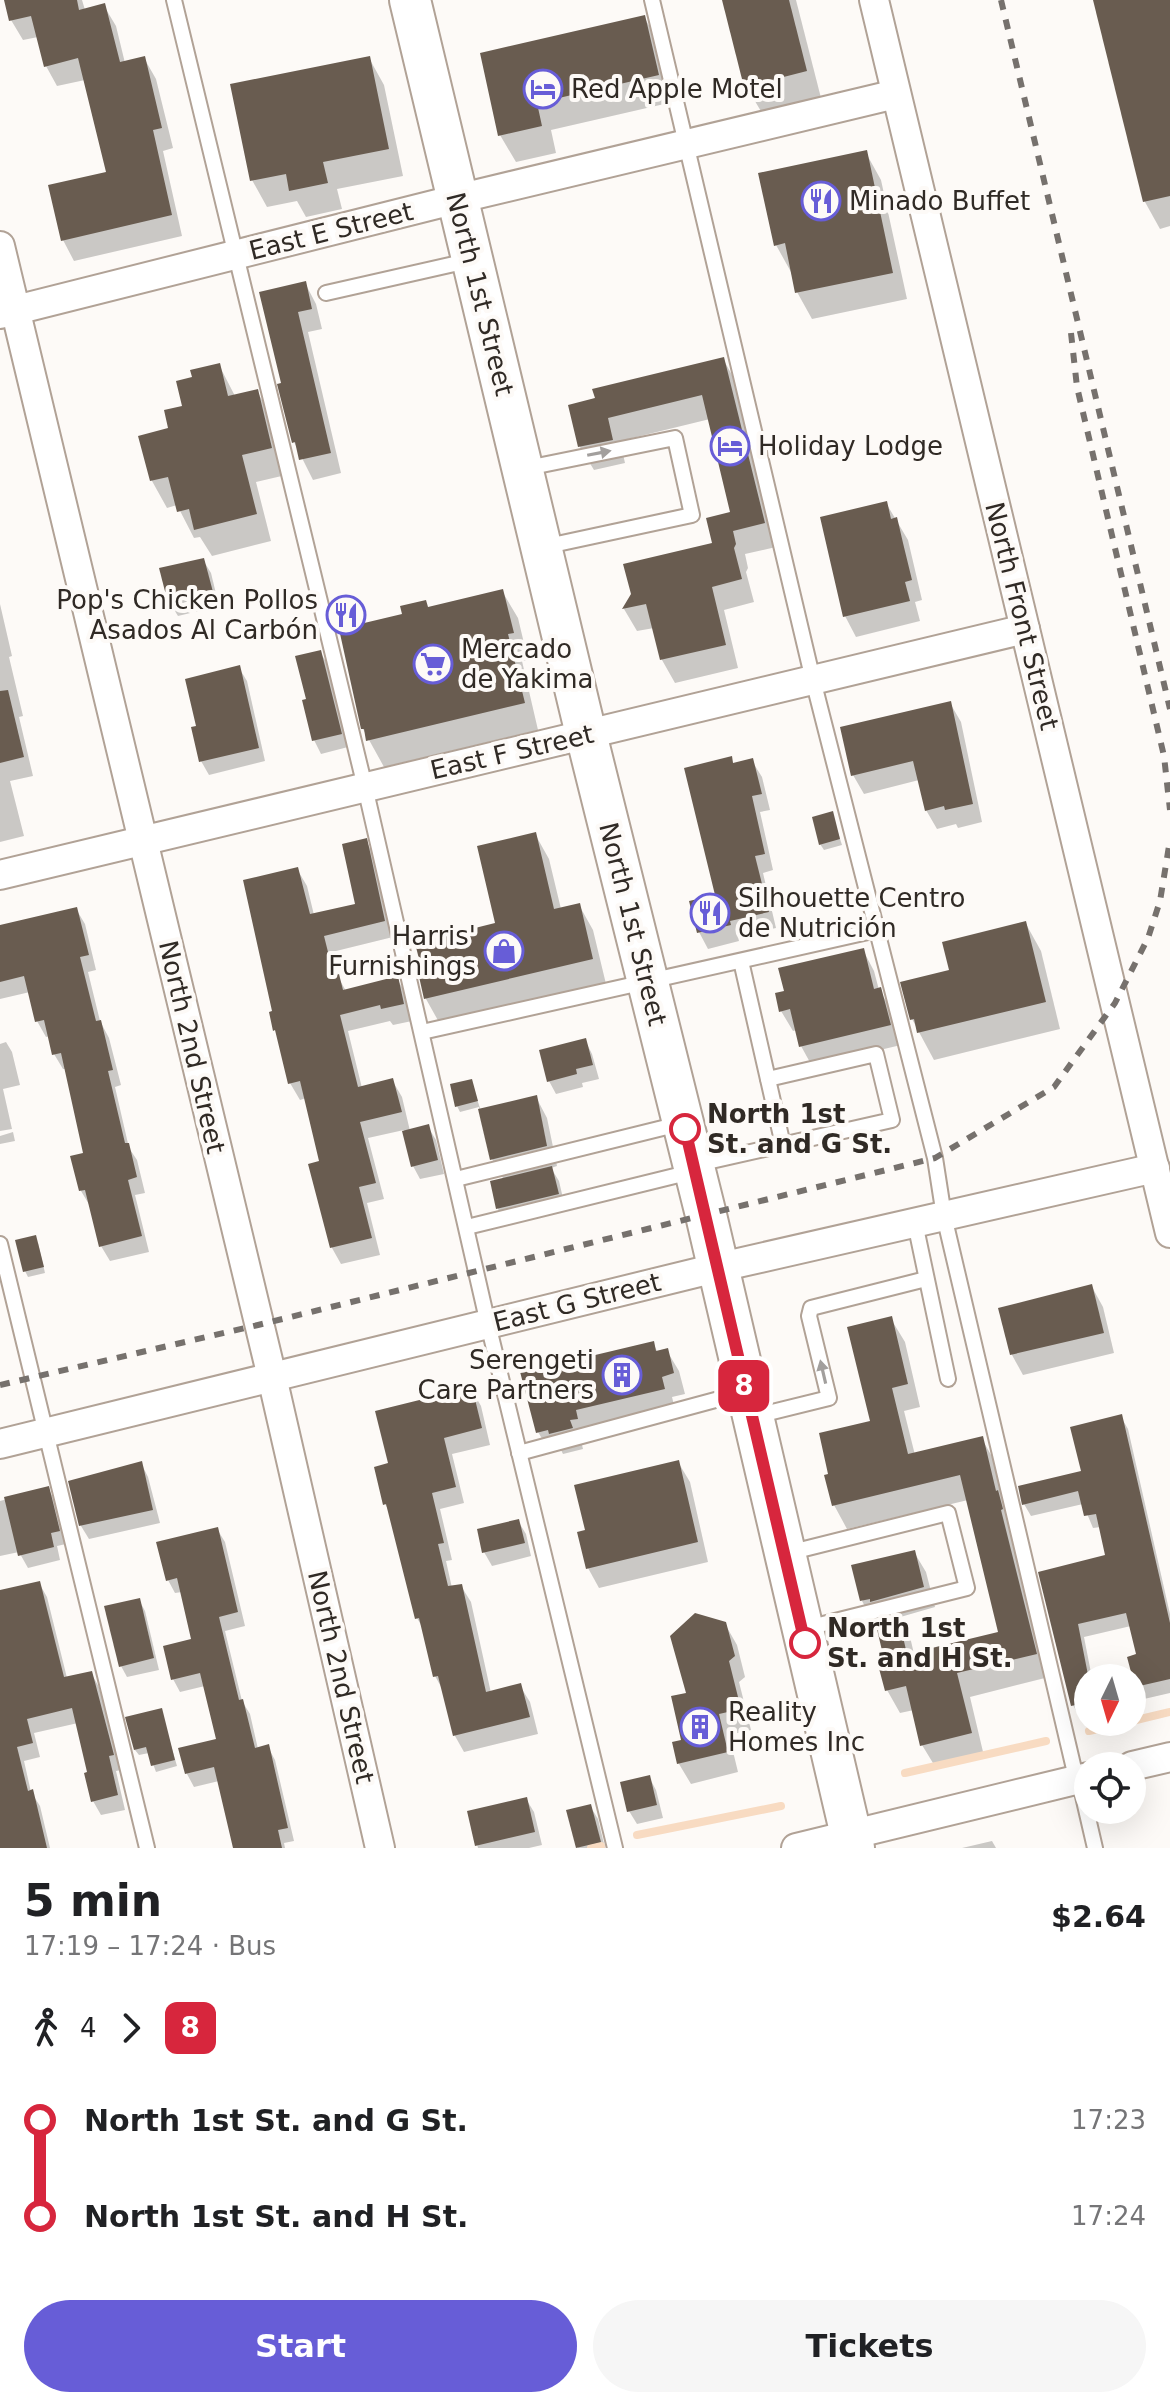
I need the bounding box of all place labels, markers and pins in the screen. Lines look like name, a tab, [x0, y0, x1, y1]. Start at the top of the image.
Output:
hotel icon: Red Apple Motel	[522, 68, 564, 110]
place label: Red Apple Motel	[571, 74, 783, 104]
restaurant icon: Minado Buffet	[800, 180, 842, 222]
place label: Minado Buffet	[849, 186, 1030, 216]
hotel icon: Holiday Lodge	[709, 425, 751, 467]
place label: Holiday Lodge	[758, 431, 943, 461]
place label: Pop's Chicken Pollos Asados Al Carbón	[56, 585, 318, 645]
restaurant icon: Pop's Chicken Pollos Asados Al Carbón	[325, 594, 367, 636]
place label: Mercado de Yakima	[461, 634, 594, 694]
supermarket icon: Mercado de Yakima	[412, 643, 454, 685]
place label: Silhouette Centro de Nutrición	[738, 883, 965, 943]
restaurant icon: Silhouette Centro de Nutrición	[689, 892, 731, 934]
place label: Harris' Furnishings	[328, 921, 476, 981]
shop icon: Harris' Furnishings	[483, 930, 525, 972]
place label: North 1st St. and G St.	[707, 1099, 892, 1159]
marker: North 1st St. and G St.	[670, 1114, 700, 1144]
place label: Serengeti Care Partners	[417, 1345, 594, 1405]
building icon: Serengeti Care Partners	[601, 1354, 643, 1396]
place label: North 1st St. and H St.	[827, 1613, 1013, 1673]
marker: North 1st St. and H St.	[790, 1628, 820, 1658]
place label: Reality Homes Inc	[728, 1697, 865, 1757]
building icon: Reality Homes Inc	[679, 1706, 721, 1748]

